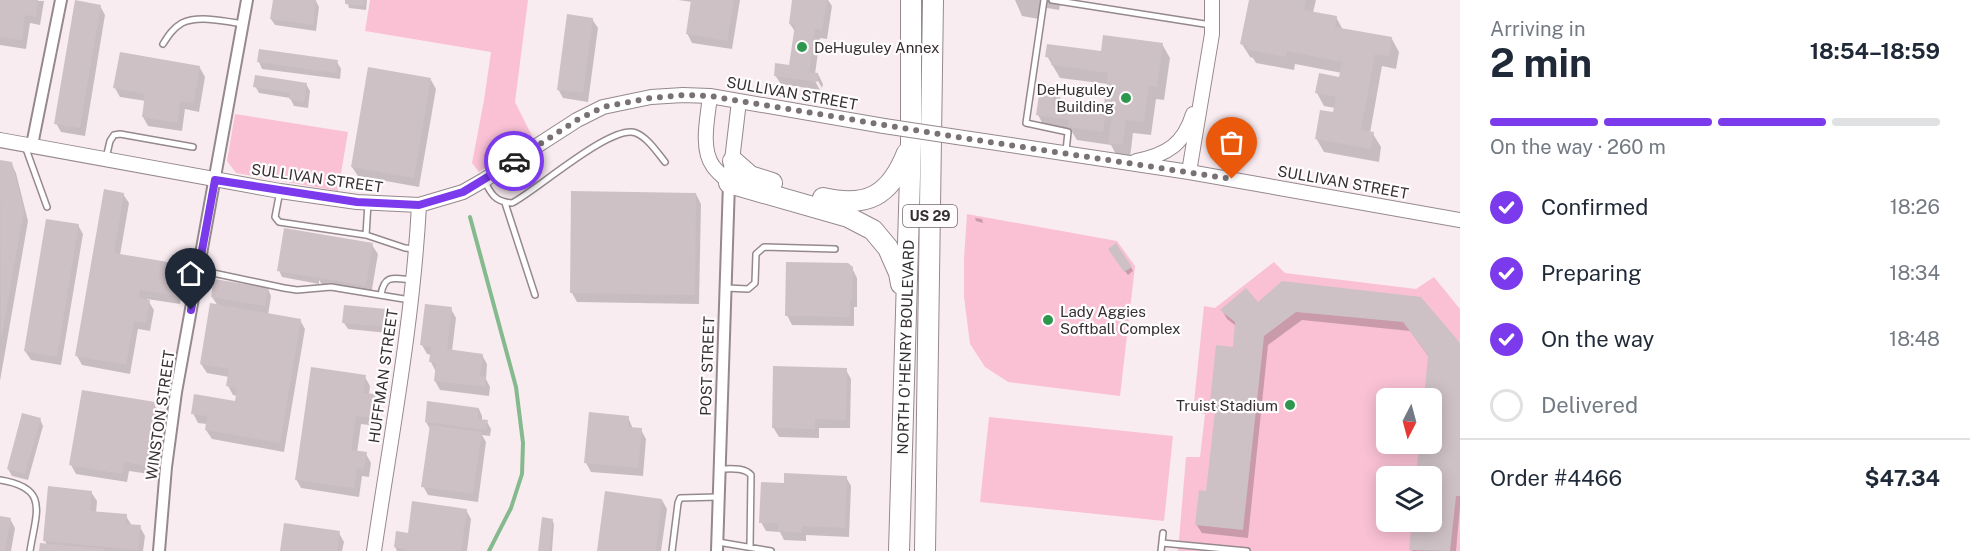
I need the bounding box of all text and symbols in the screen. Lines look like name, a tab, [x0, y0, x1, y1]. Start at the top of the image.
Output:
text: Arriving in	[1490, 17, 1585, 41]
text: 18:54–18:59	[1810, 38, 1940, 64]
place label: DeHuguley Annex	[814, 39, 939, 56]
marker: DeHuguley Annex	[795, 40, 809, 54]
text: 2 min	[1490, 40, 1592, 86]
street label: SULLIVAN STREET	[725, 73, 859, 113]
place label: DeHuguley Building	[1037, 81, 1114, 115]
marker: DeHuguley Building	[1119, 91, 1133, 105]
pin	[1206, 117, 1257, 179]
icon: bag	[1215, 126, 1248, 159]
courier	[484, 131, 544, 191]
text: On the way · 260 m	[1490, 135, 1666, 159]
icon: car	[498, 145, 531, 178]
street label: SULLIVAN STREET	[250, 160, 384, 196]
street label: SULLIVAN STREET	[1276, 162, 1410, 202]
icon: check	[1490, 191, 1523, 224]
text: Confirmed	[1541, 194, 1648, 220]
text: 18:26	[1890, 195, 1940, 219]
road number: US 29	[903, 205, 957, 227]
street label: NORTH O'HENRY BOULEVARD	[893, 239, 917, 455]
pin	[165, 248, 216, 310]
icon: home	[174, 257, 207, 290]
icon: check	[1490, 257, 1523, 290]
text: Preparing	[1541, 260, 1642, 286]
text: 18:34	[1889, 261, 1940, 285]
place label: Lady Aggies Softball Complex	[1060, 303, 1181, 337]
street label: HUFFMAN STREET	[365, 308, 401, 444]
marker: Lady Aggies Softball Complex	[1041, 313, 1055, 327]
street label: POST STREET	[697, 316, 717, 416]
icon: check	[1490, 323, 1523, 356]
text: On the way	[1541, 326, 1654, 352]
text: 18:48	[1889, 327, 1940, 351]
street label: WINSTON STREET	[142, 349, 178, 481]
north arrow	[1376, 388, 1442, 454]
map controls	[1376, 388, 1442, 532]
text: Delivered	[1541, 392, 1638, 418]
place label: Truist Stadium	[1176, 397, 1278, 414]
marker: Truist Stadium	[1283, 398, 1297, 412]
text: Order #4466	[1490, 465, 1622, 491]
text: $47.34	[1864, 465, 1940, 491]
button: layers	[1376, 466, 1442, 532]

